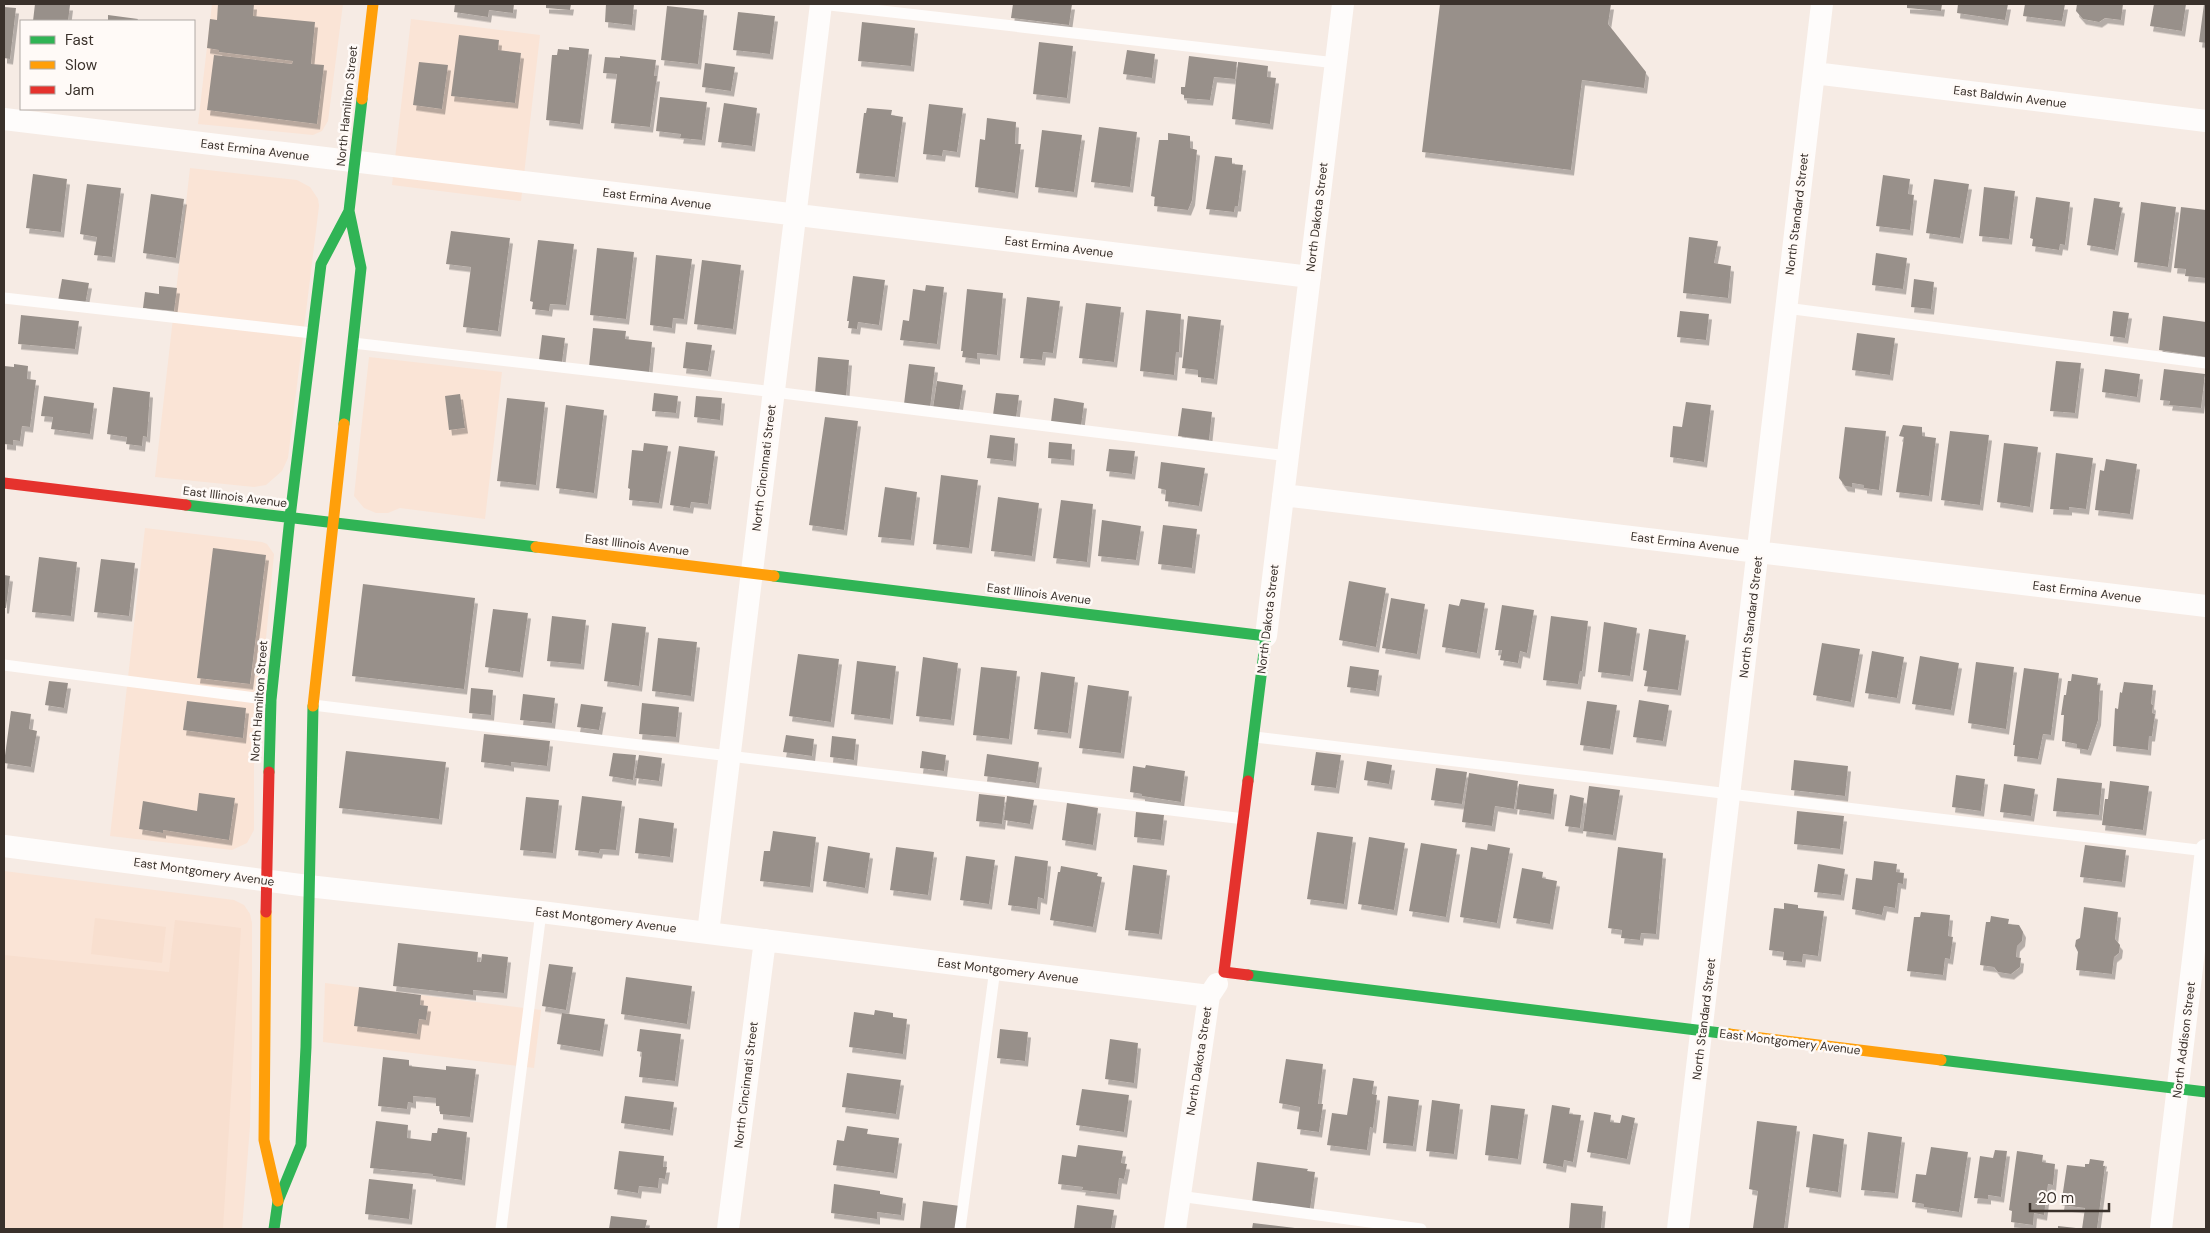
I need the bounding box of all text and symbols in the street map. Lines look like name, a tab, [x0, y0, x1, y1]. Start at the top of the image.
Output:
legend	[20, 20, 195, 110]
text: Fast	[65, 30, 94, 50]
street label: North Hamilton Street	[333, 45, 361, 167]
text: Slow	[65, 55, 98, 75]
text: Jam	[65, 80, 94, 100]
street label: East Baldwin Avenue	[1953, 82, 2068, 112]
street label: East Ermina Avenue	[200, 135, 310, 165]
street label: North Standard Street	[1782, 152, 1812, 276]
street label: North Dakota Street	[1302, 161, 1332, 273]
street label: East Ermina Avenue	[602, 184, 712, 214]
street label: East Ermina Avenue	[1004, 232, 1114, 262]
street label: North Cincinnati Street	[748, 403, 780, 532]
street label: East Illinois Avenue	[182, 483, 288, 511]
street label: East Ermina Avenue	[1630, 528, 1740, 558]
street label: East Illinois Avenue	[584, 531, 690, 559]
street label: North Standard Street	[1736, 555, 1766, 679]
street label: North Dakota Street	[1253, 563, 1283, 675]
street label: East Ermina Avenue	[2032, 577, 2142, 607]
street label: East Illinois Avenue	[986, 580, 1092, 608]
street label: North Hamilton Street	[247, 640, 271, 762]
street label: East Montgomery Avenue	[133, 854, 276, 890]
street label: East Montgomery Avenue	[535, 903, 678, 937]
street label: East Montgomery Avenue	[937, 954, 1080, 988]
street label: North Standard Street	[1689, 957, 1719, 1081]
street label: North Addison Street	[2169, 980, 2199, 1099]
street label: North Dakota Street	[1182, 1005, 1216, 1117]
street label: North Cincinnati Street	[730, 1020, 762, 1149]
street label: East Montgomery Avenue	[1719, 1025, 1862, 1059]
scale bar	[2030, 1180, 2109, 1212]
text: 20 m	[2038, 1188, 2074, 1208]

